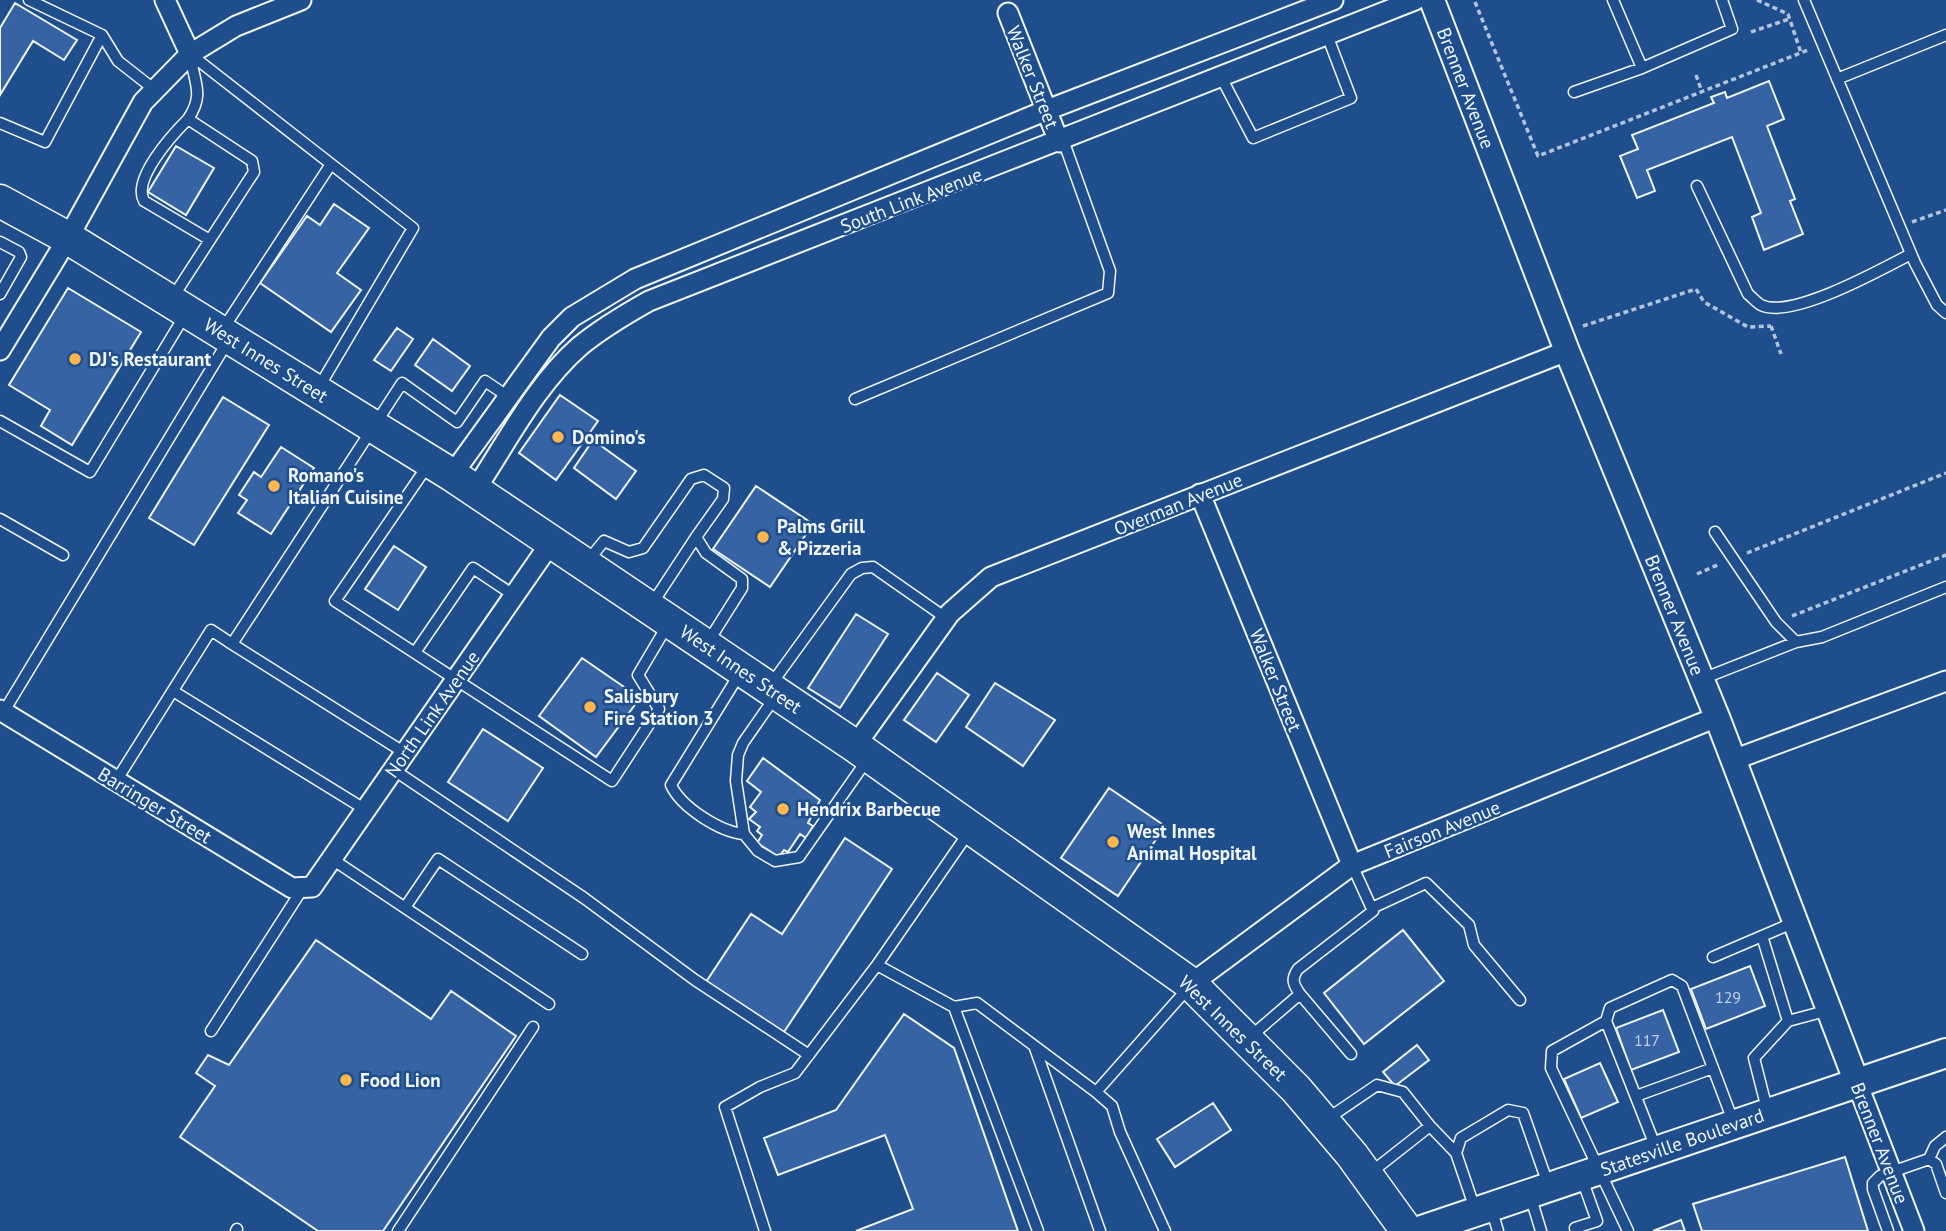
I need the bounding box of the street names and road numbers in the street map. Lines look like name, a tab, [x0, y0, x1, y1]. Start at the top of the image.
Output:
street label: Walker Street	[1002, 22, 1065, 132]
street label: Brenner Avenue	[1432, 24, 1500, 152]
street label: South Link Avenue	[837, 162, 985, 238]
street label: West Innes Street	[200, 312, 333, 408]
street label: Overman Avenue	[1110, 467, 1246, 541]
street label: Brenner Avenue	[1640, 551, 1710, 679]
street label: West Innes Street	[676, 619, 807, 719]
street label: Walker Street	[1245, 625, 1308, 735]
street label: North Link Avenue	[379, 646, 485, 782]
street label: Barringer Street	[94, 762, 217, 849]
street label: Fairson Avenue	[1380, 795, 1504, 863]
street label: West Innes Street	[1174, 970, 1293, 1086]
street label: Brenner Avenue	[1846, 1079, 1914, 1207]
street label: Statesville Boulevard	[1597, 1103, 1767, 1181]

